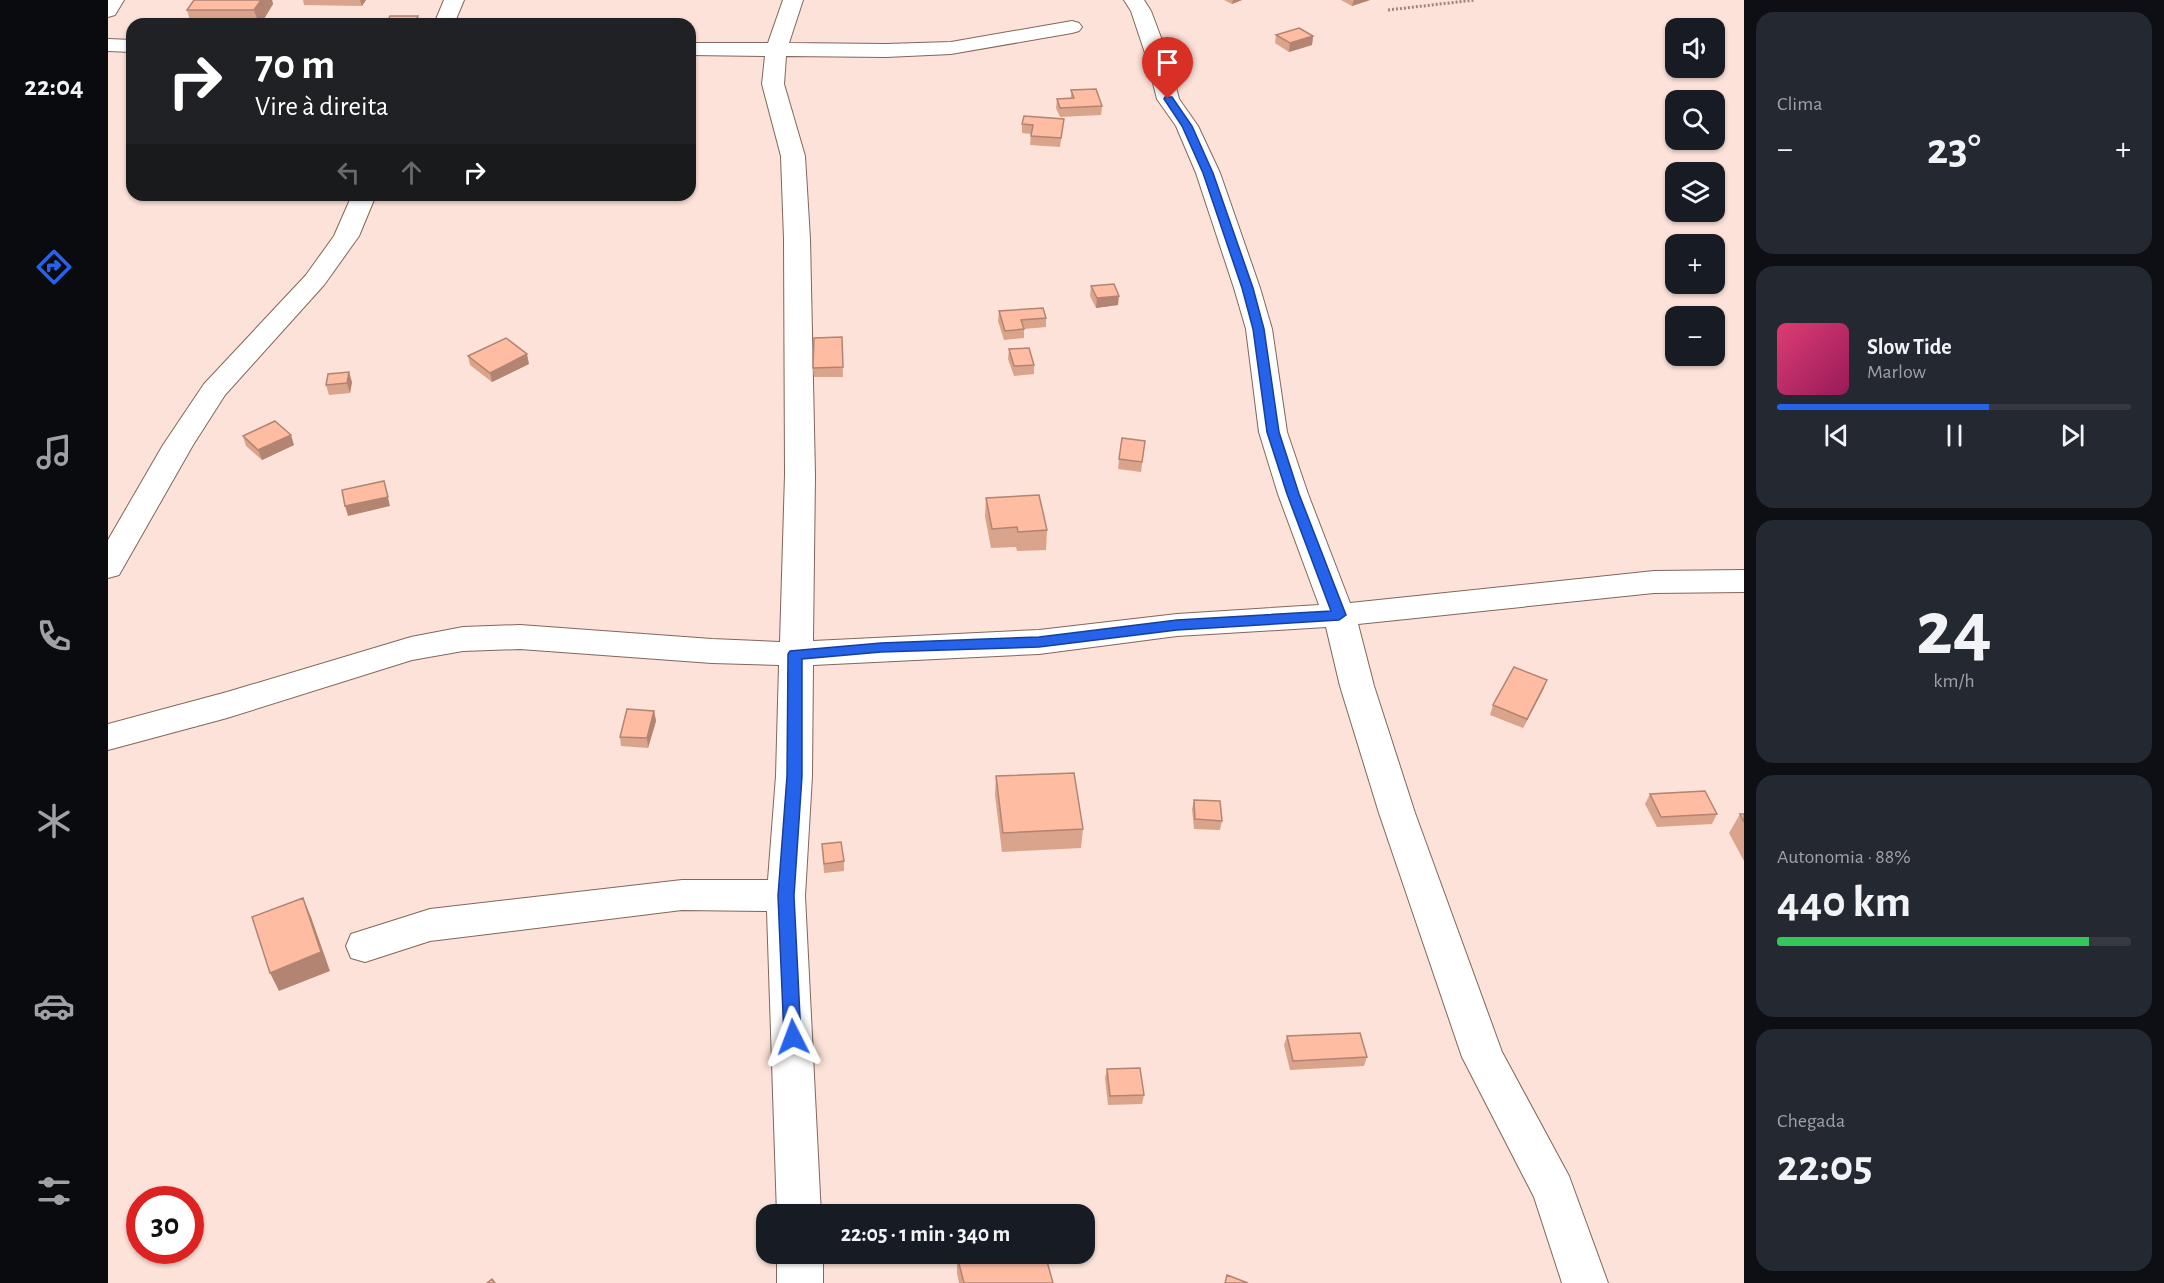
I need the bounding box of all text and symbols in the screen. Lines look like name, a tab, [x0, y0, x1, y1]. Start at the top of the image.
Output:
map controls	[1665, 18, 1725, 366]
button: sound	[1665, 18, 1725, 78]
pin	[1142, 37, 1193, 99]
icon: right	[156, 42, 234, 120]
text: 70 m	[255, 44, 335, 86]
icon: arrive	[1151, 46, 1184, 79]
text: 22:04	[24, 73, 84, 100]
button: search	[1665, 90, 1725, 150]
text: Vire à direita	[255, 93, 389, 120]
text: Clima	[1777, 94, 1822, 114]
text: 23°	[1927, 127, 1981, 172]
text: −	[1777, 133, 1793, 166]
text: +	[2115, 133, 2131, 166]
icon: left	[332, 156, 365, 189]
icon: ahead	[395, 156, 428, 189]
icon: right	[458, 156, 491, 189]
button: layers	[1665, 162, 1725, 222]
button: +	[1665, 234, 1725, 294]
icon: directions	[33, 246, 75, 288]
button: −	[1665, 306, 1725, 366]
text: Slow Tide	[1867, 336, 1952, 358]
text: Marlow	[1867, 362, 1926, 382]
icon: previous	[1820, 419, 1853, 452]
icon: pause	[1938, 419, 1971, 452]
icon: next	[2056, 419, 2089, 452]
icon: music	[33, 431, 75, 473]
text: 24	[1916, 591, 1992, 669]
icon: phone	[33, 615, 75, 657]
text: km/h	[1933, 671, 1975, 691]
icon: climate	[33, 800, 75, 842]
text: Autonomia · 88%	[1777, 847, 1911, 867]
text: 440 km	[1777, 880, 1911, 925]
icon: car	[33, 985, 75, 1027]
position arrow	[761, 1005, 825, 1069]
text: Chegada	[1777, 1111, 1845, 1131]
text: 22:05	[1777, 1144, 1873, 1189]
icon: filters	[33, 1170, 75, 1212]
speed limit sign: 30	[126, 1186, 204, 1264]
text: 22:05 · 1 min · 340 m	[841, 1223, 1010, 1245]

